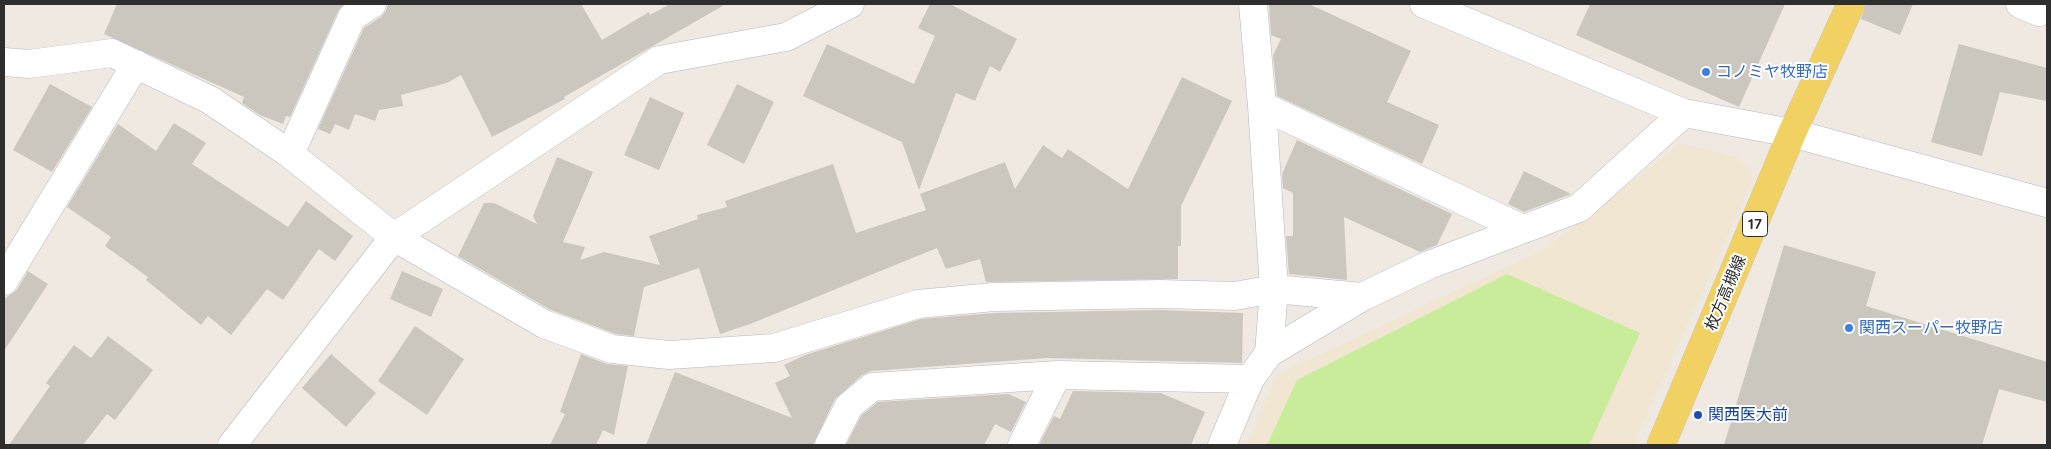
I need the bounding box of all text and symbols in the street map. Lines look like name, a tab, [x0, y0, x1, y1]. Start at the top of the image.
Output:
place label: コノミヤ牧野店	[1716, 62, 1828, 82]
marker: コノミヤ牧野店	[1700, 66, 1712, 78]
road number: 17	[1742, 212, 1768, 236]
street label: 枚方高槻線	[1702, 252, 1750, 334]
place label: 関西スーパー牧野店	[1859, 318, 2003, 338]
marker: 関西スーパー牧野店	[1843, 322, 1855, 334]
place label: 関西医大前	[1708, 405, 1788, 425]
marker: 関西医大前	[1692, 409, 1704, 421]

